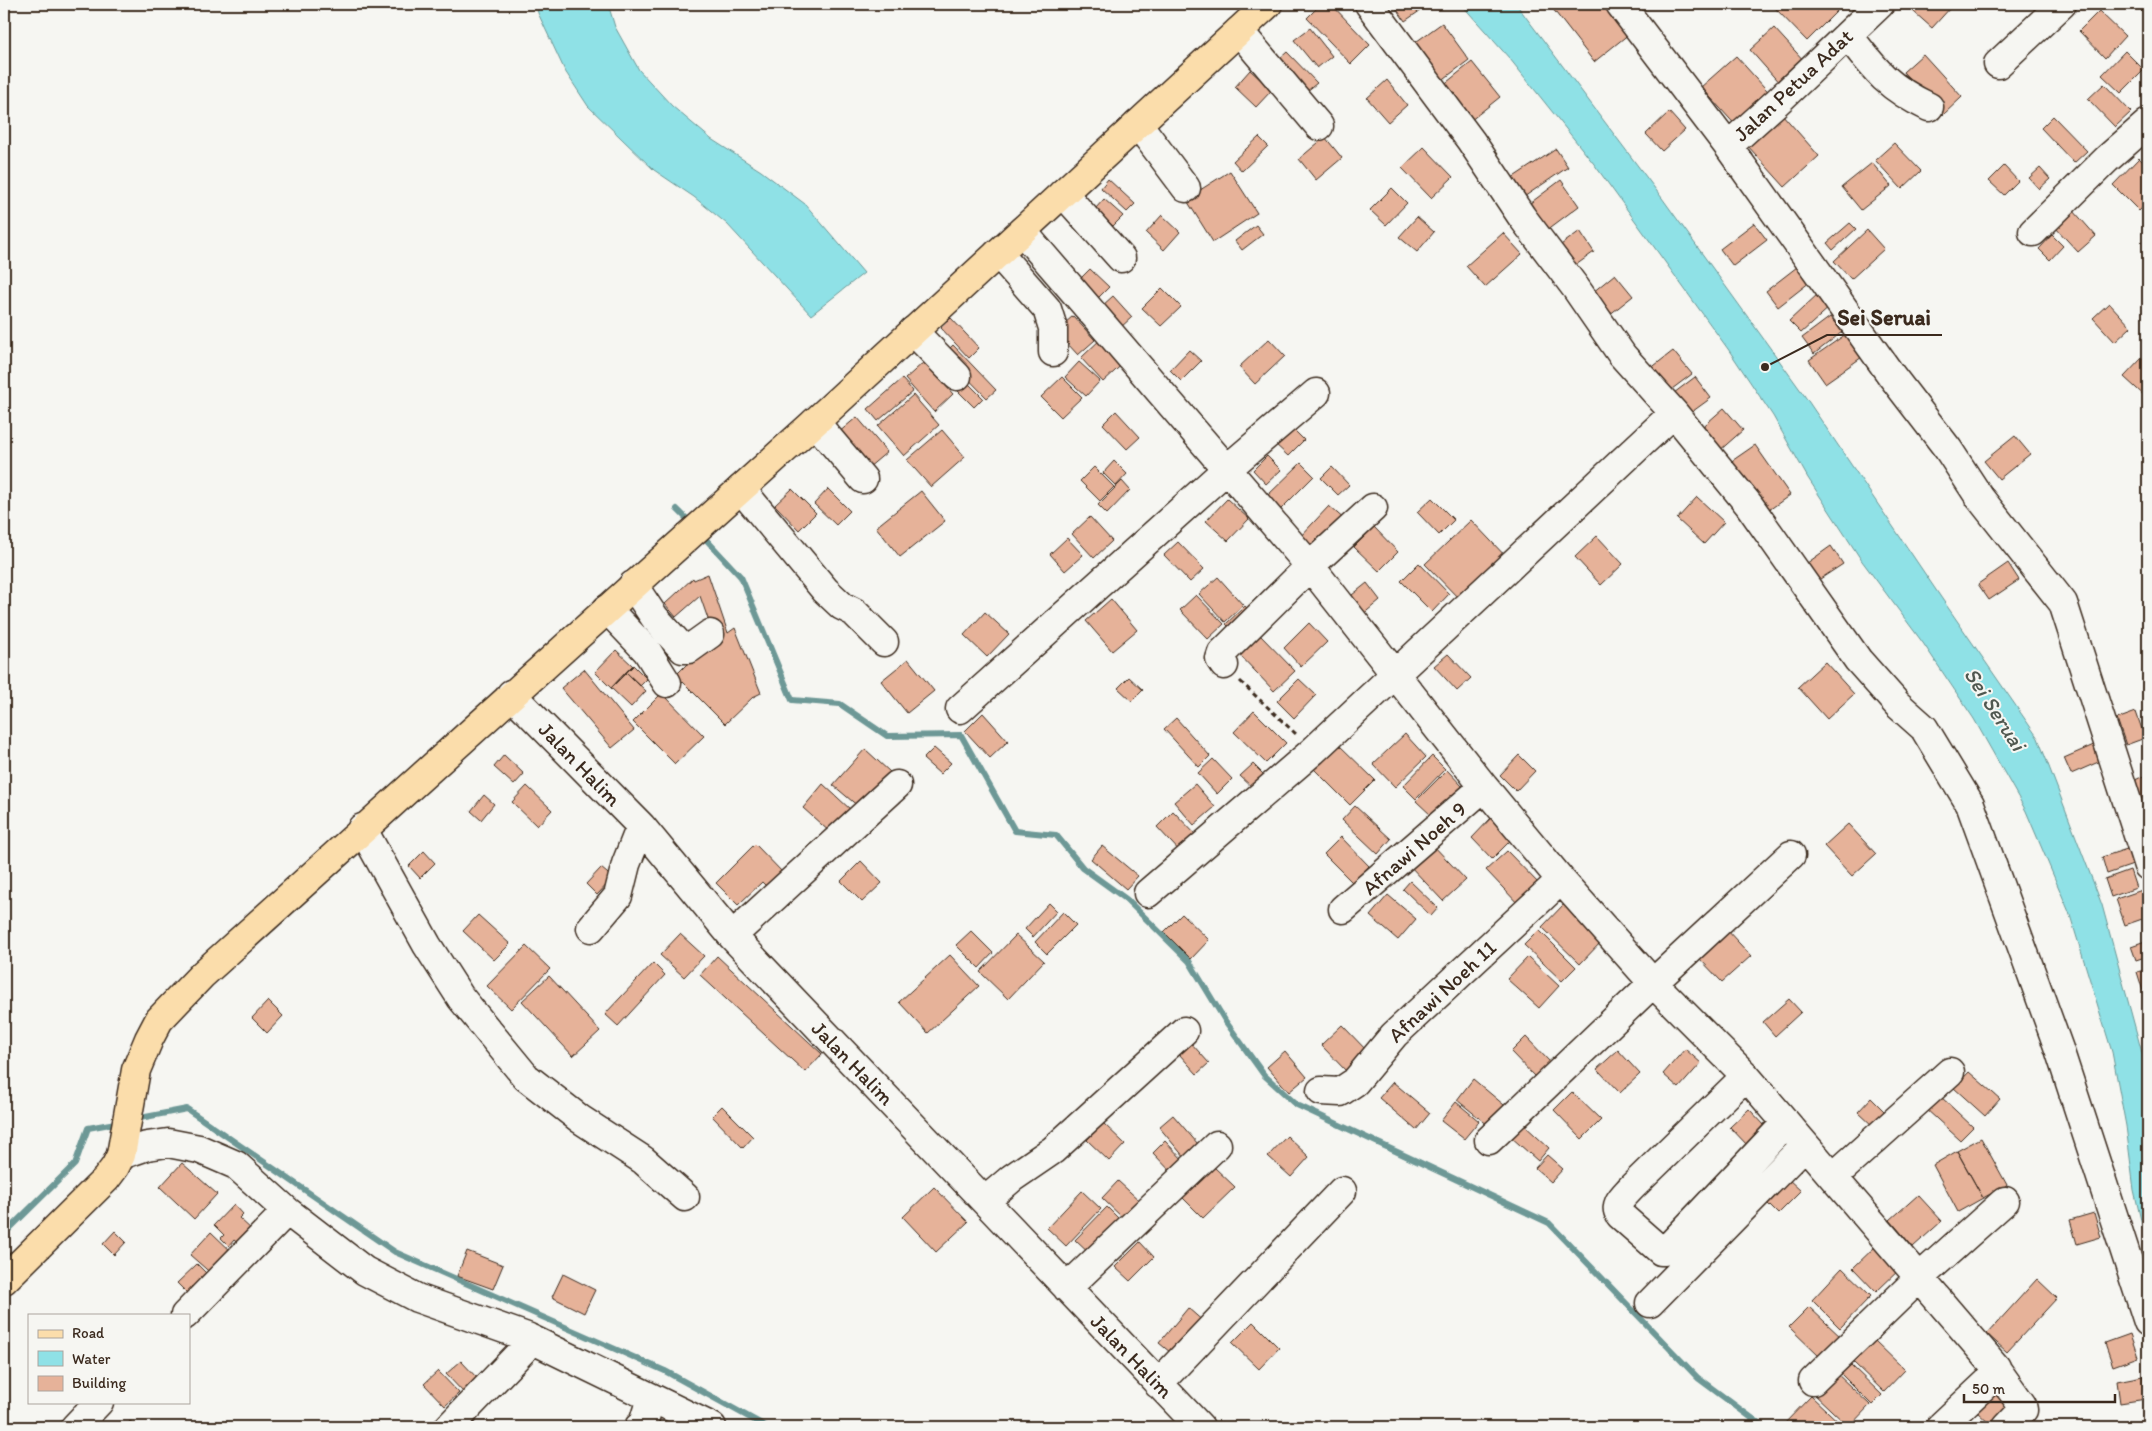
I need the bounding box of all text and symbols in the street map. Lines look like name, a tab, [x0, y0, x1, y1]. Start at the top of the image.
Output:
street label: Jalan Petua Adat	[1728, 23, 1858, 146]
callout: Sei Seruai	[1827, 298, 1942, 335]
text: Sei Seruai	[1837, 304, 1931, 331]
water label: Sei Seruai	[1958, 662, 2033, 758]
street label: Jalan Halim	[534, 717, 627, 812]
street label: Afnawi Noeh 9	[1357, 796, 1471, 900]
street label: Afnawi Noeh 11	[1383, 935, 1501, 1047]
street label: Jalan Halim	[807, 1016, 900, 1111]
street label: Jalan Halim	[1086, 1309, 1179, 1404]
legend	[28, 1314, 190, 1404]
text: Road	[72, 1324, 105, 1342]
text: Water	[72, 1350, 111, 1368]
scale bar	[1964, 1371, 2116, 1403]
text: Building	[72, 1374, 126, 1392]
text: 50 m	[1972, 1380, 2005, 1398]

